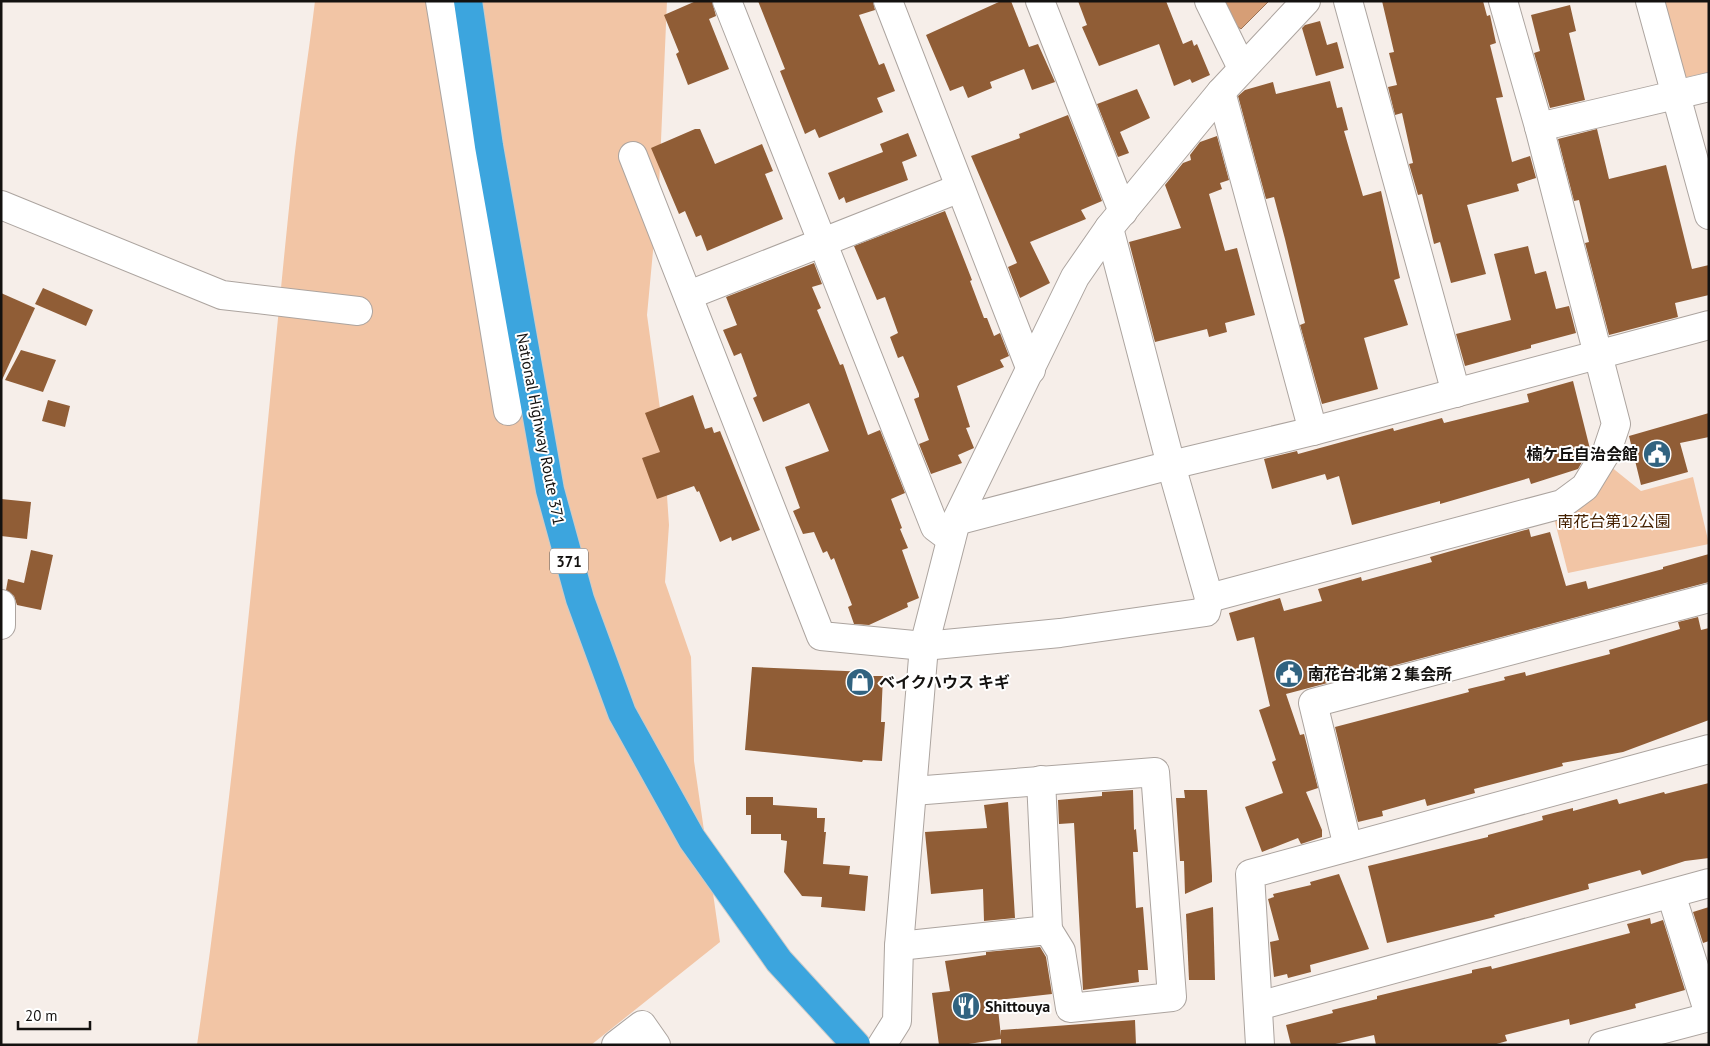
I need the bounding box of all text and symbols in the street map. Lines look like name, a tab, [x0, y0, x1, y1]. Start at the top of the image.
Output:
street label: National Highway Route 371	[513, 331, 569, 527]
public building icon: 楠ケ丘自治会館	[1642, 439, 1672, 469]
place label: 楠ケ丘自治会館	[1526, 444, 1638, 464]
park label: 南花台第12公園	[1557, 511, 1671, 531]
road number: 371	[550, 548, 588, 574]
public building icon: 南花台北第２集会所	[1274, 659, 1304, 689]
place label: 南花台北第２集会所	[1308, 664, 1452, 684]
shop icon: ベイクハウス キギ	[845, 667, 875, 697]
place label: ベイクハウス キギ	[879, 672, 1010, 692]
restaurant icon: Shittouya	[951, 991, 981, 1021]
place label: Shittouya	[985, 996, 1050, 1016]
scale bar	[18, 998, 90, 1030]
text: 20 m	[25, 1006, 58, 1025]

